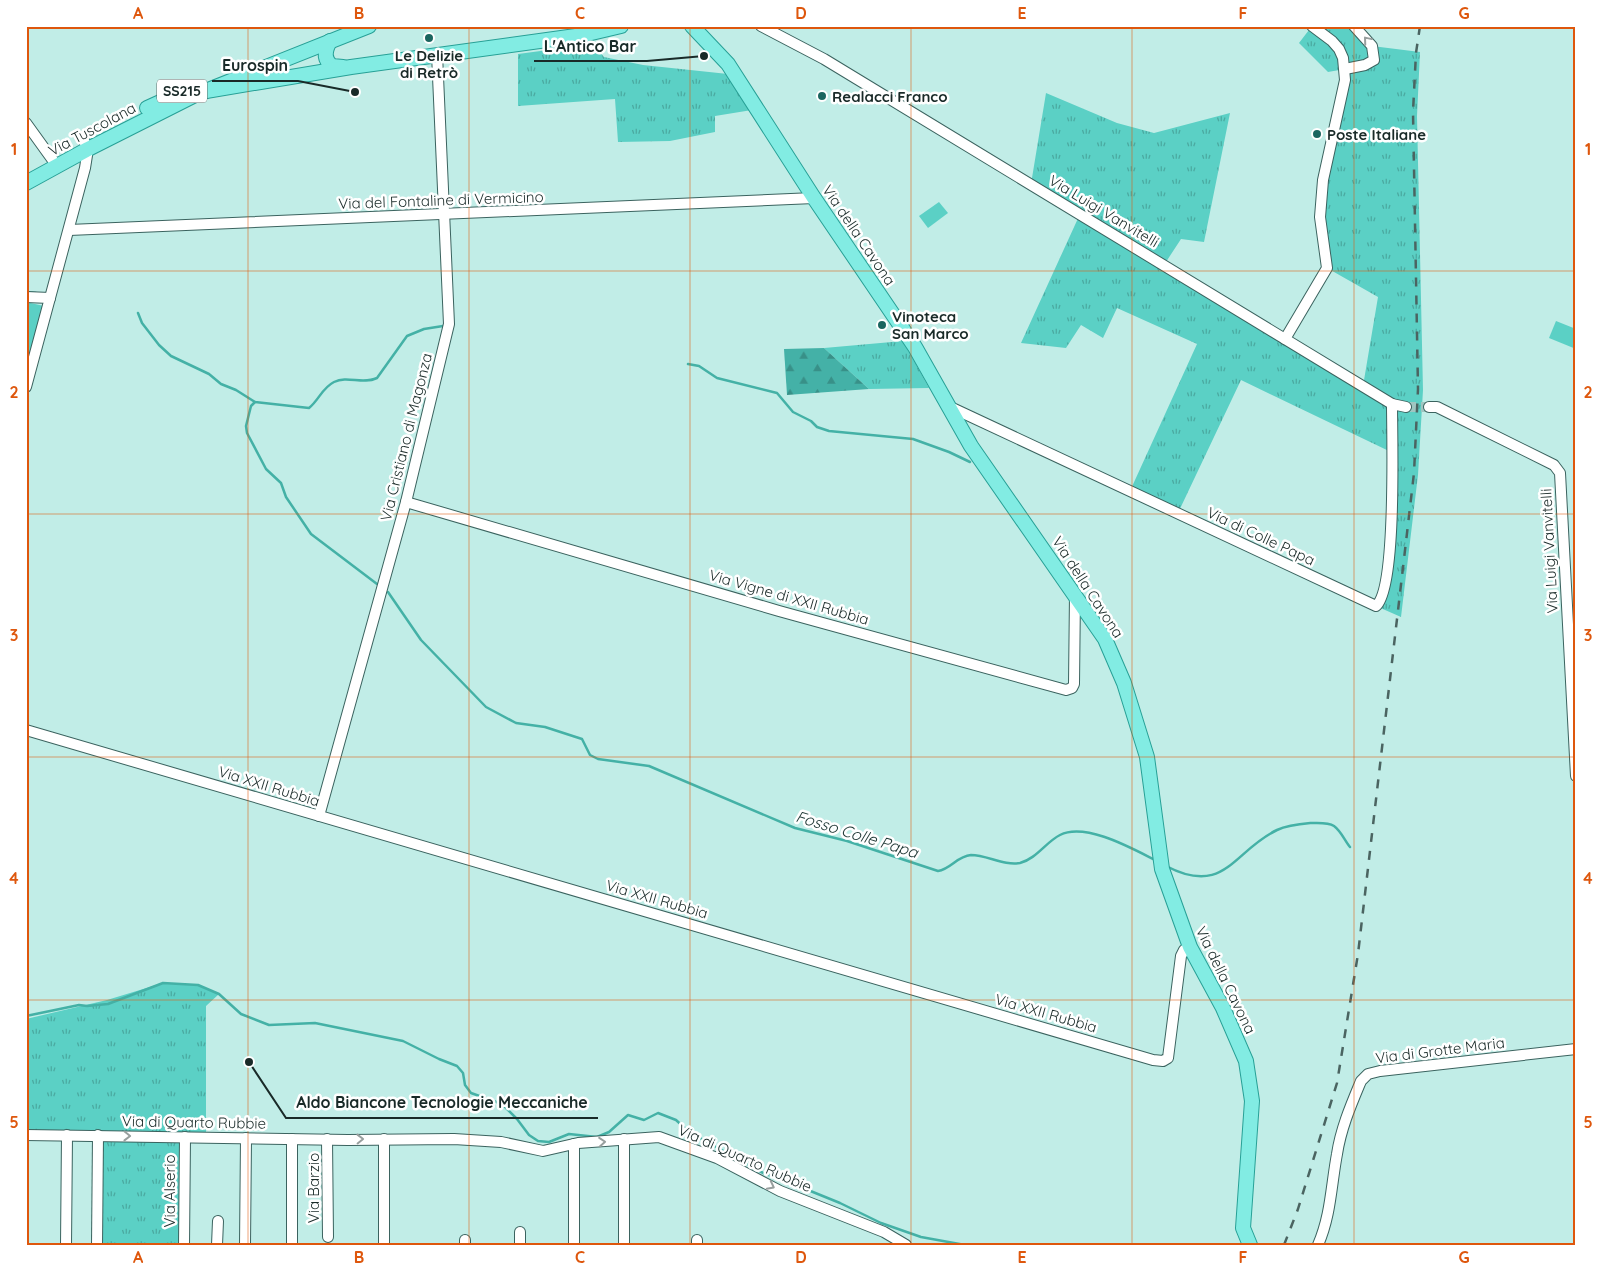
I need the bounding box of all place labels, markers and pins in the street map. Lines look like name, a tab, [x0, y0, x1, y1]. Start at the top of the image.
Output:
callout: L'Antico Bar	[534, 30, 647, 61]
marker: Le Delizie di Retrò	[423, 32, 435, 44]
place label: Le Delizie di Retrò	[395, 46, 463, 82]
callout: Eurospin	[212, 50, 298, 81]
place label: Realacci Franco	[832, 87, 948, 106]
marker: Realacci Franco	[816, 90, 828, 102]
place label: Poste Italiane	[1327, 125, 1426, 144]
marker: Poste Italiane	[1311, 128, 1323, 140]
place label: Vinoteca San Marco	[892, 307, 969, 343]
marker: Vinoteca San Marco	[876, 319, 888, 331]
callout: Aldo Biancone Tecnologie Meccaniche	[286, 1087, 598, 1118]

